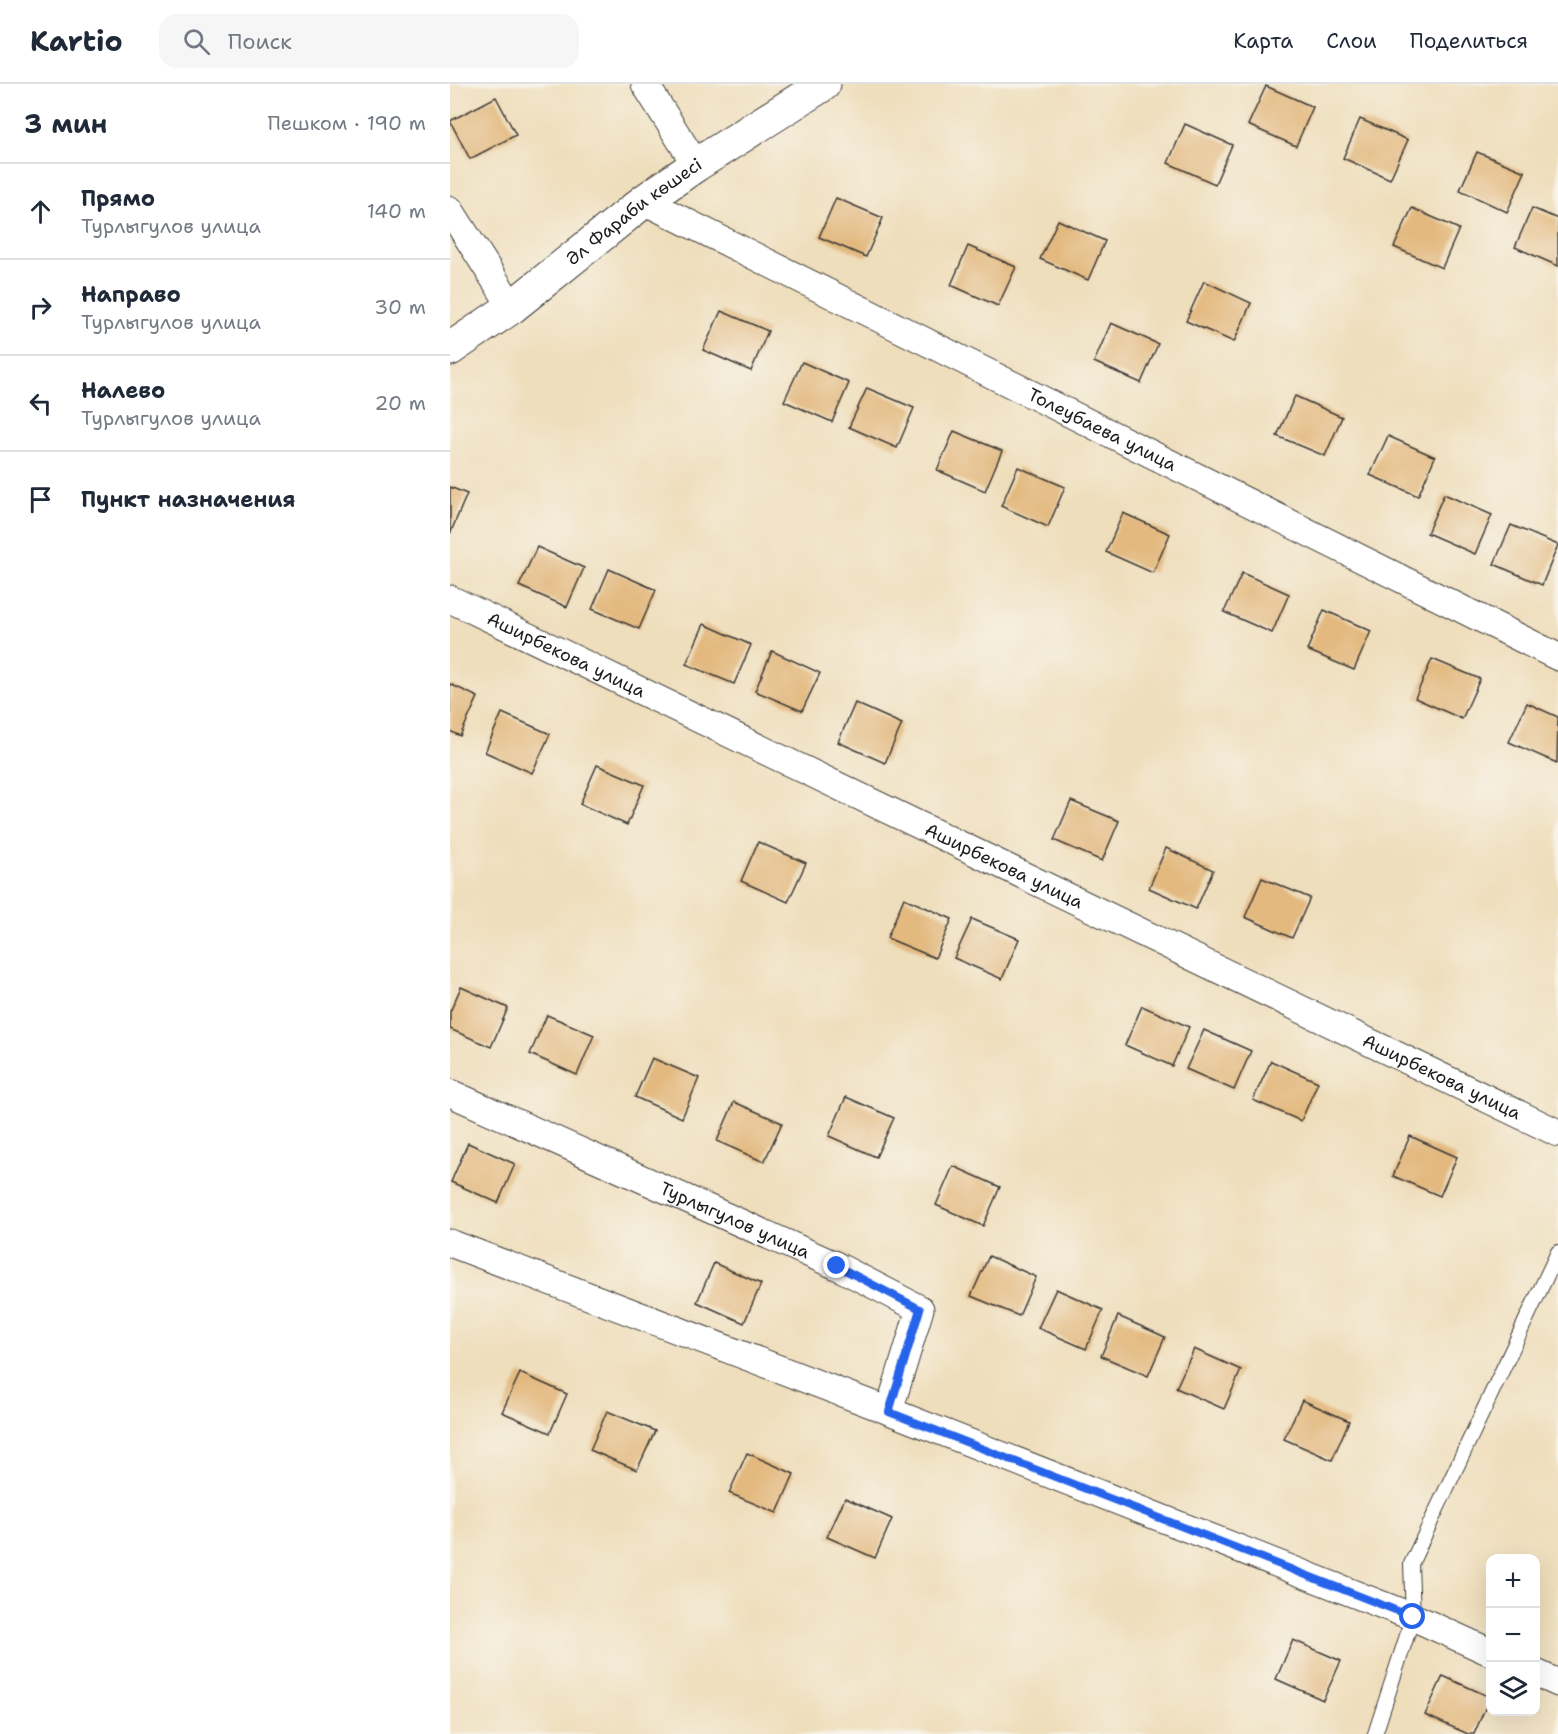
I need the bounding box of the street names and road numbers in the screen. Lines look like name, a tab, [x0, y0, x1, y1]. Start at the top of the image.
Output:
street label: Әл Фараби көшесі	[561, 152, 706, 271]
street label: Толеубаева улица	[1024, 382, 1181, 477]
street label: Аширбекова улица	[483, 607, 649, 703]
street label: Аширбекова улица	[921, 818, 1087, 914]
street label: Аширбекова улица	[1359, 1029, 1525, 1125]
street label: Турлыгулов улица	[656, 1176, 814, 1264]

